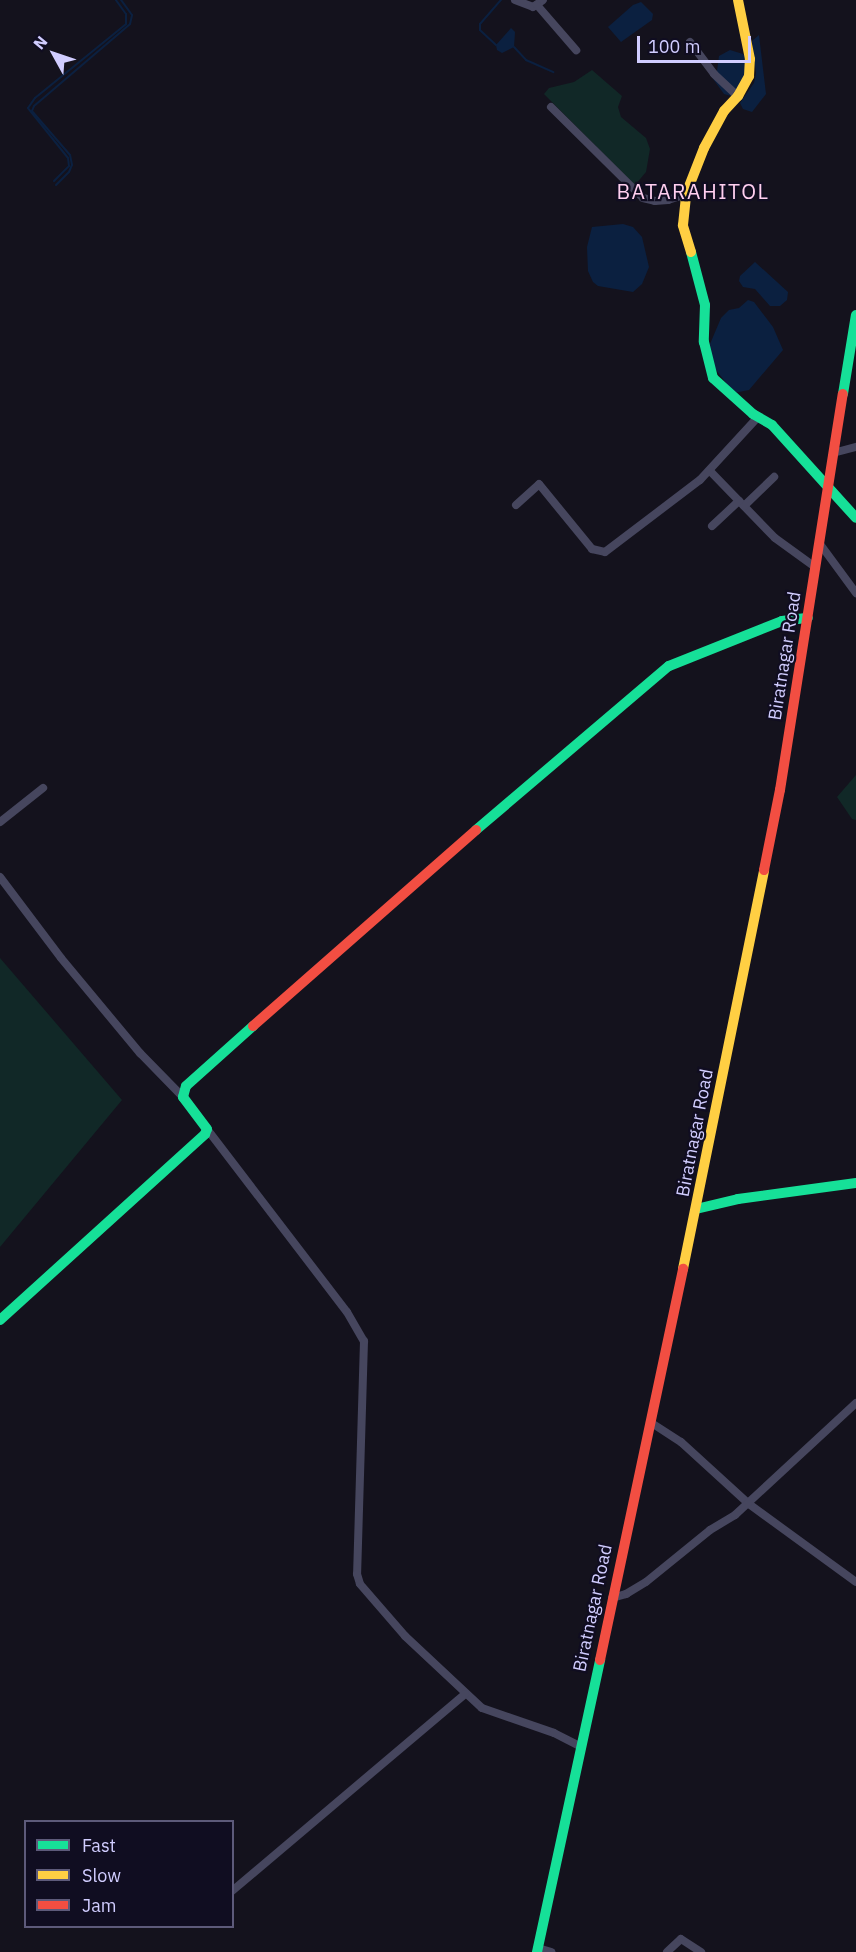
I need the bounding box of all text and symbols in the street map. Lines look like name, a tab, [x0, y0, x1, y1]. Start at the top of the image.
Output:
north arrow	[24, 24, 84, 84]
scale bar	[640, 24, 754, 62]
text: N	[29, 32, 52, 53]
text: 100 m	[648, 35, 700, 58]
district label: BATARAHITOL	[616, 178, 770, 204]
street label: Biratnagar Road	[764, 590, 806, 722]
street label: Biratnagar Road	[672, 1067, 718, 1199]
street label: Biratnagar Road	[569, 1542, 617, 1674]
legend	[24, 1820, 234, 1928]
text: Fast	[82, 1834, 116, 1857]
text: Slow	[82, 1864, 121, 1887]
text: Jam	[82, 1894, 117, 1917]

